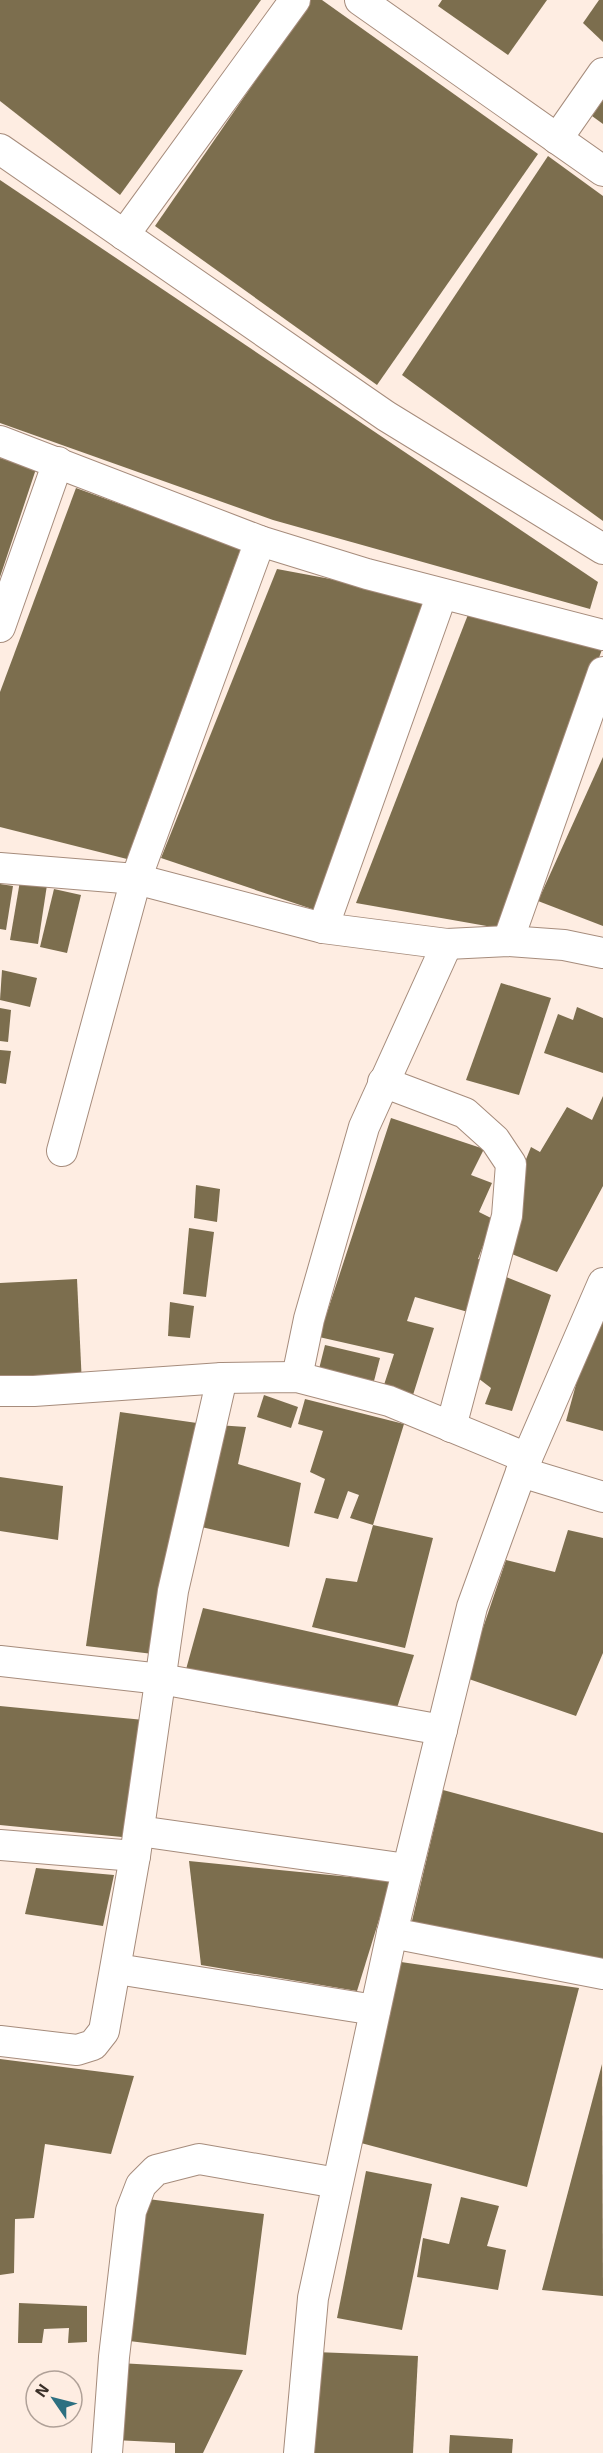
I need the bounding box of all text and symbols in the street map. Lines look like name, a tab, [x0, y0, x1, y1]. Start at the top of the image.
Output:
north arrow	[24, 2369, 84, 2429]
text: N	[30, 2380, 52, 2400]

